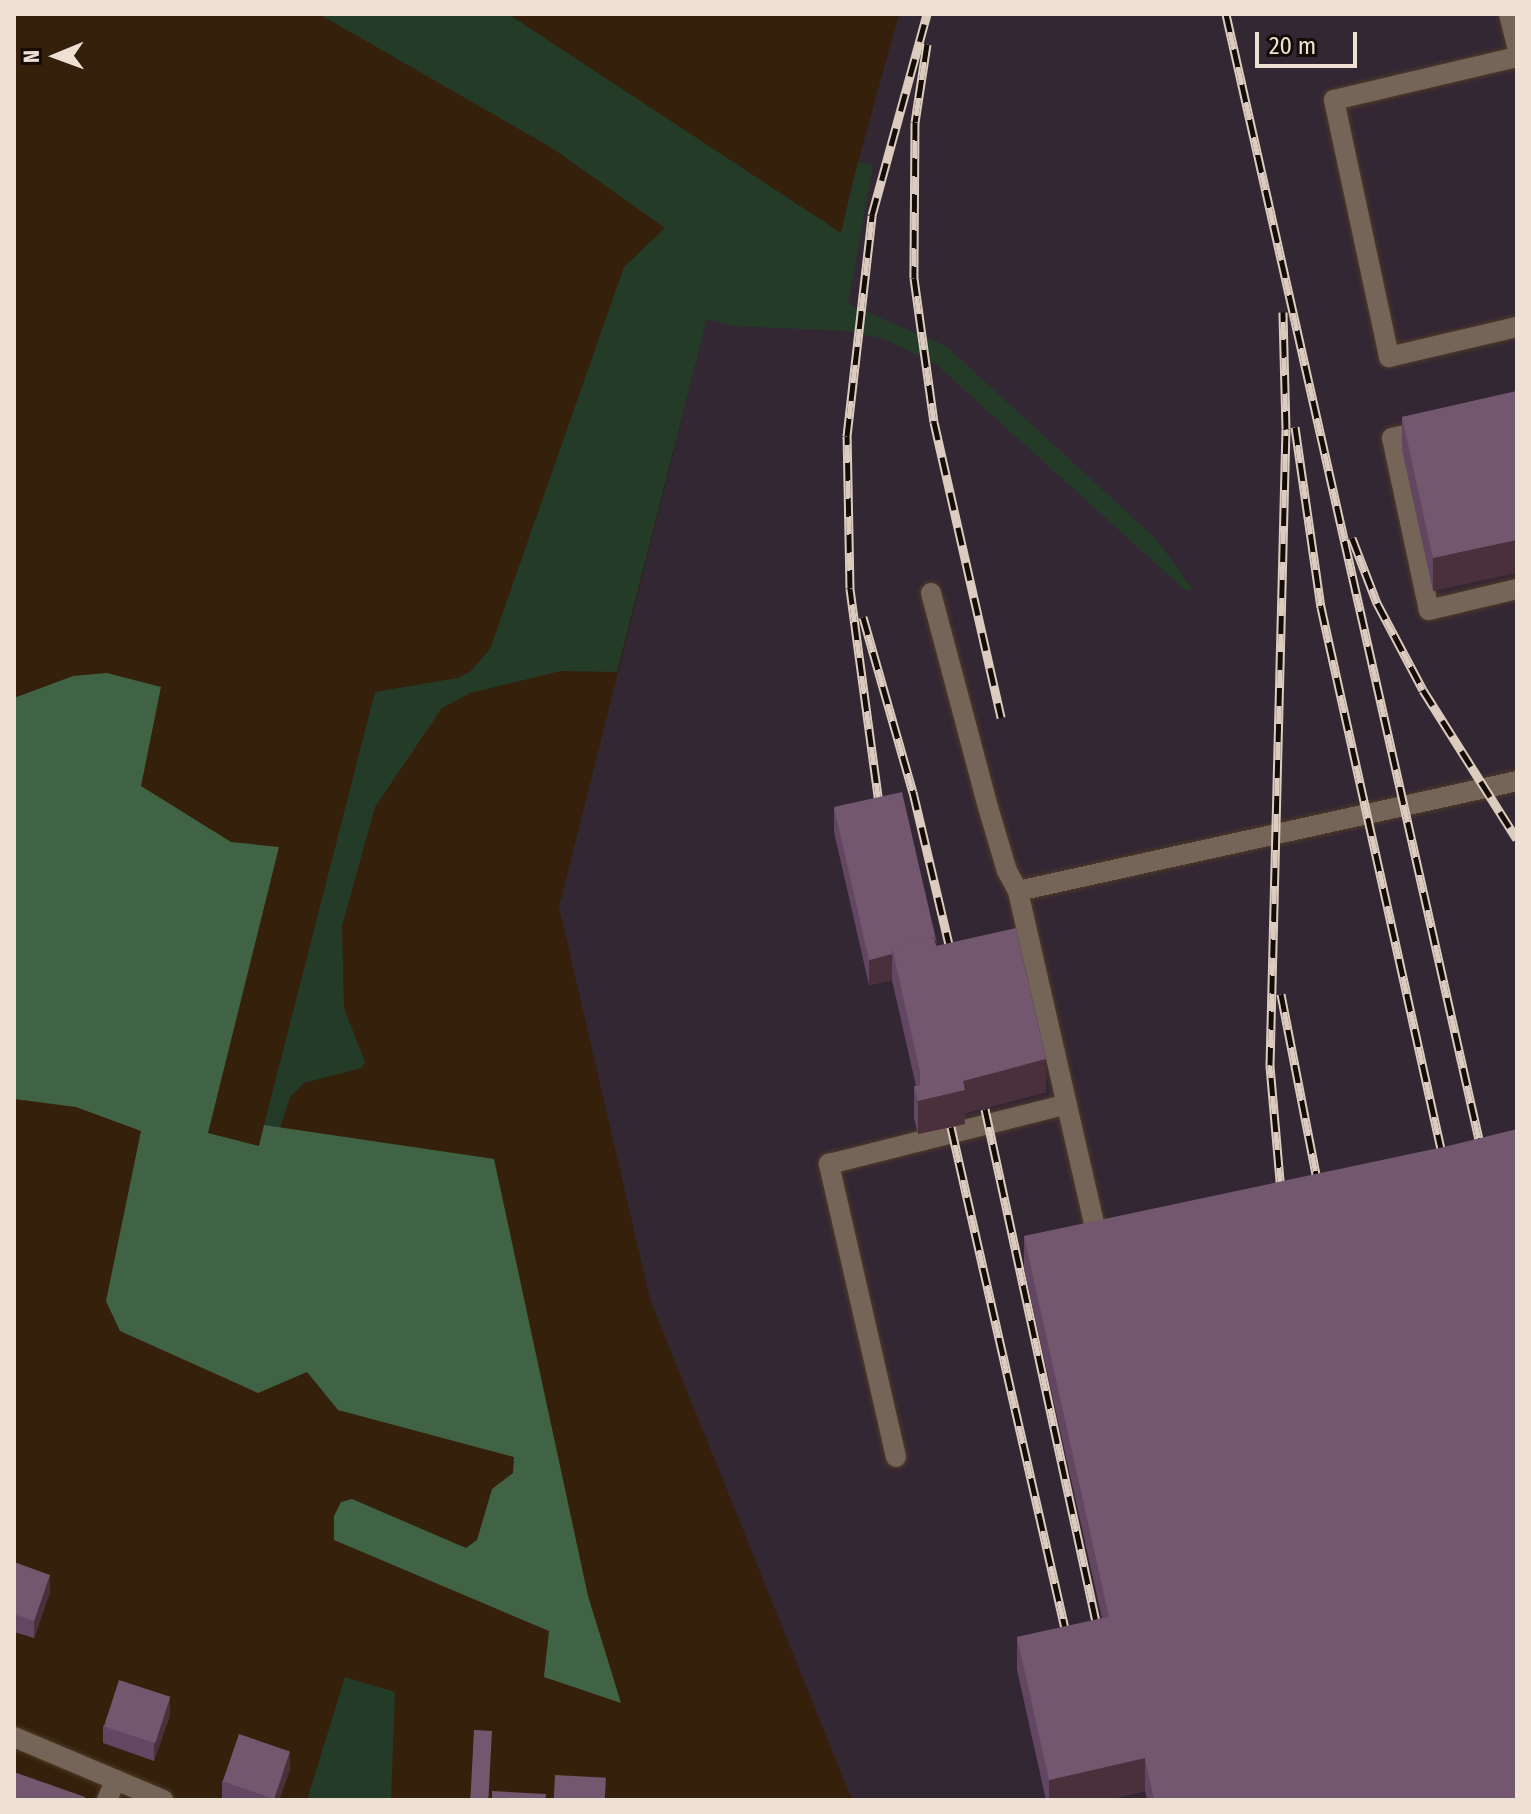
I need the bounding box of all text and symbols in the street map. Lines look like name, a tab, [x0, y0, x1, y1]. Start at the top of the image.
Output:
north arrow	[16, 16, 96, 96]
scale bar	[1259, 16, 1361, 66]
text: 20 m	[1269, 32, 1316, 60]
text: N	[18, 50, 45, 63]

